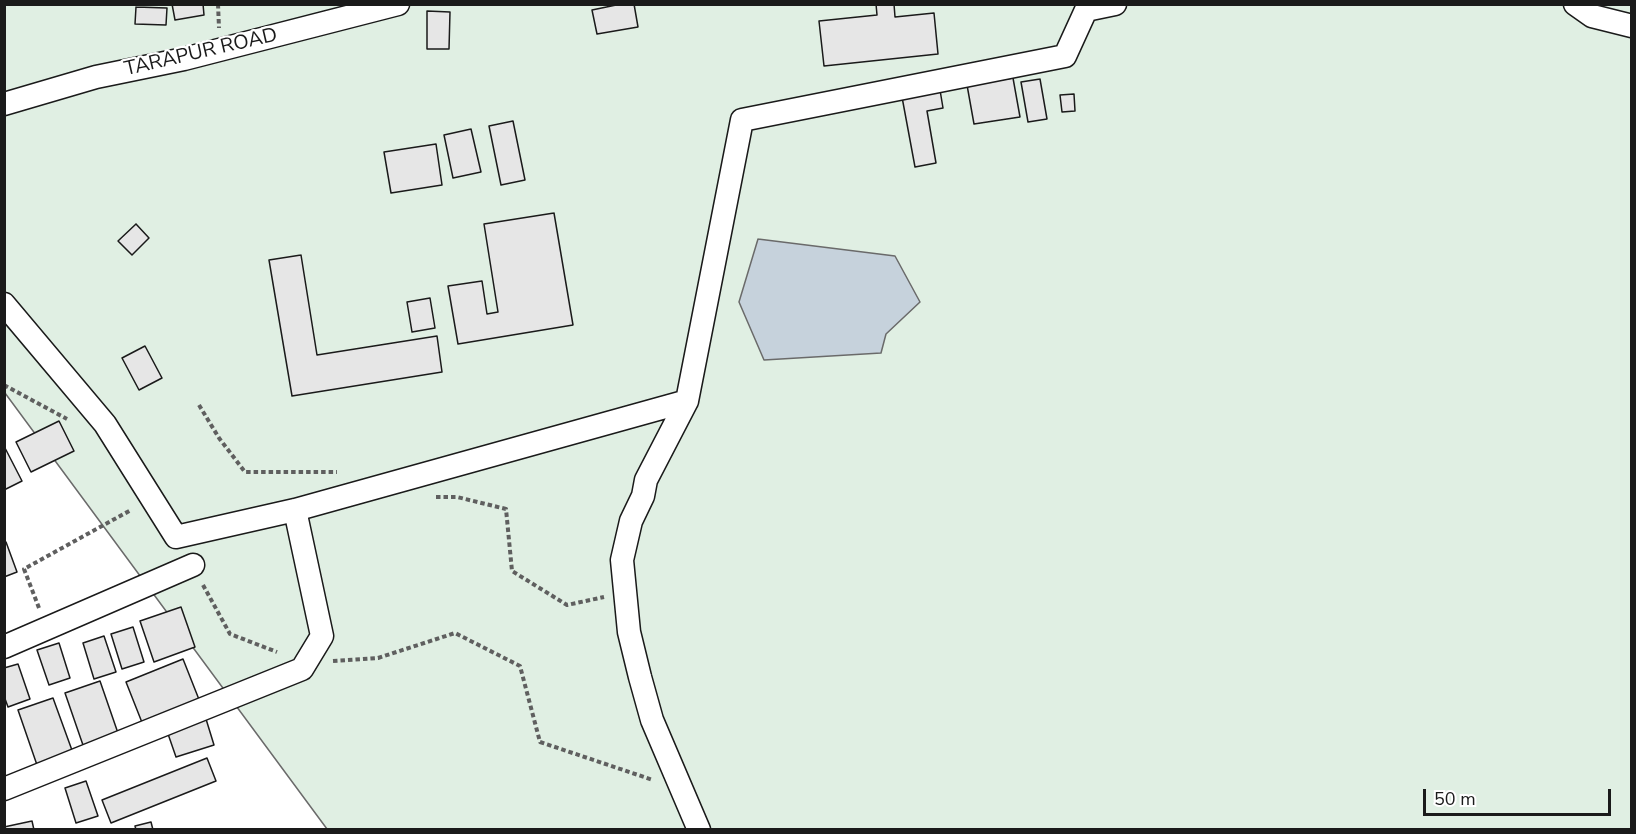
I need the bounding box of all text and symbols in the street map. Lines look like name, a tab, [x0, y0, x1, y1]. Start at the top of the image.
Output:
street label: TARAPUR ROAD	[122, 24, 280, 82]
scale bar	[1426, 777, 1614, 815]
text: 50 m	[1434, 787, 1476, 811]

